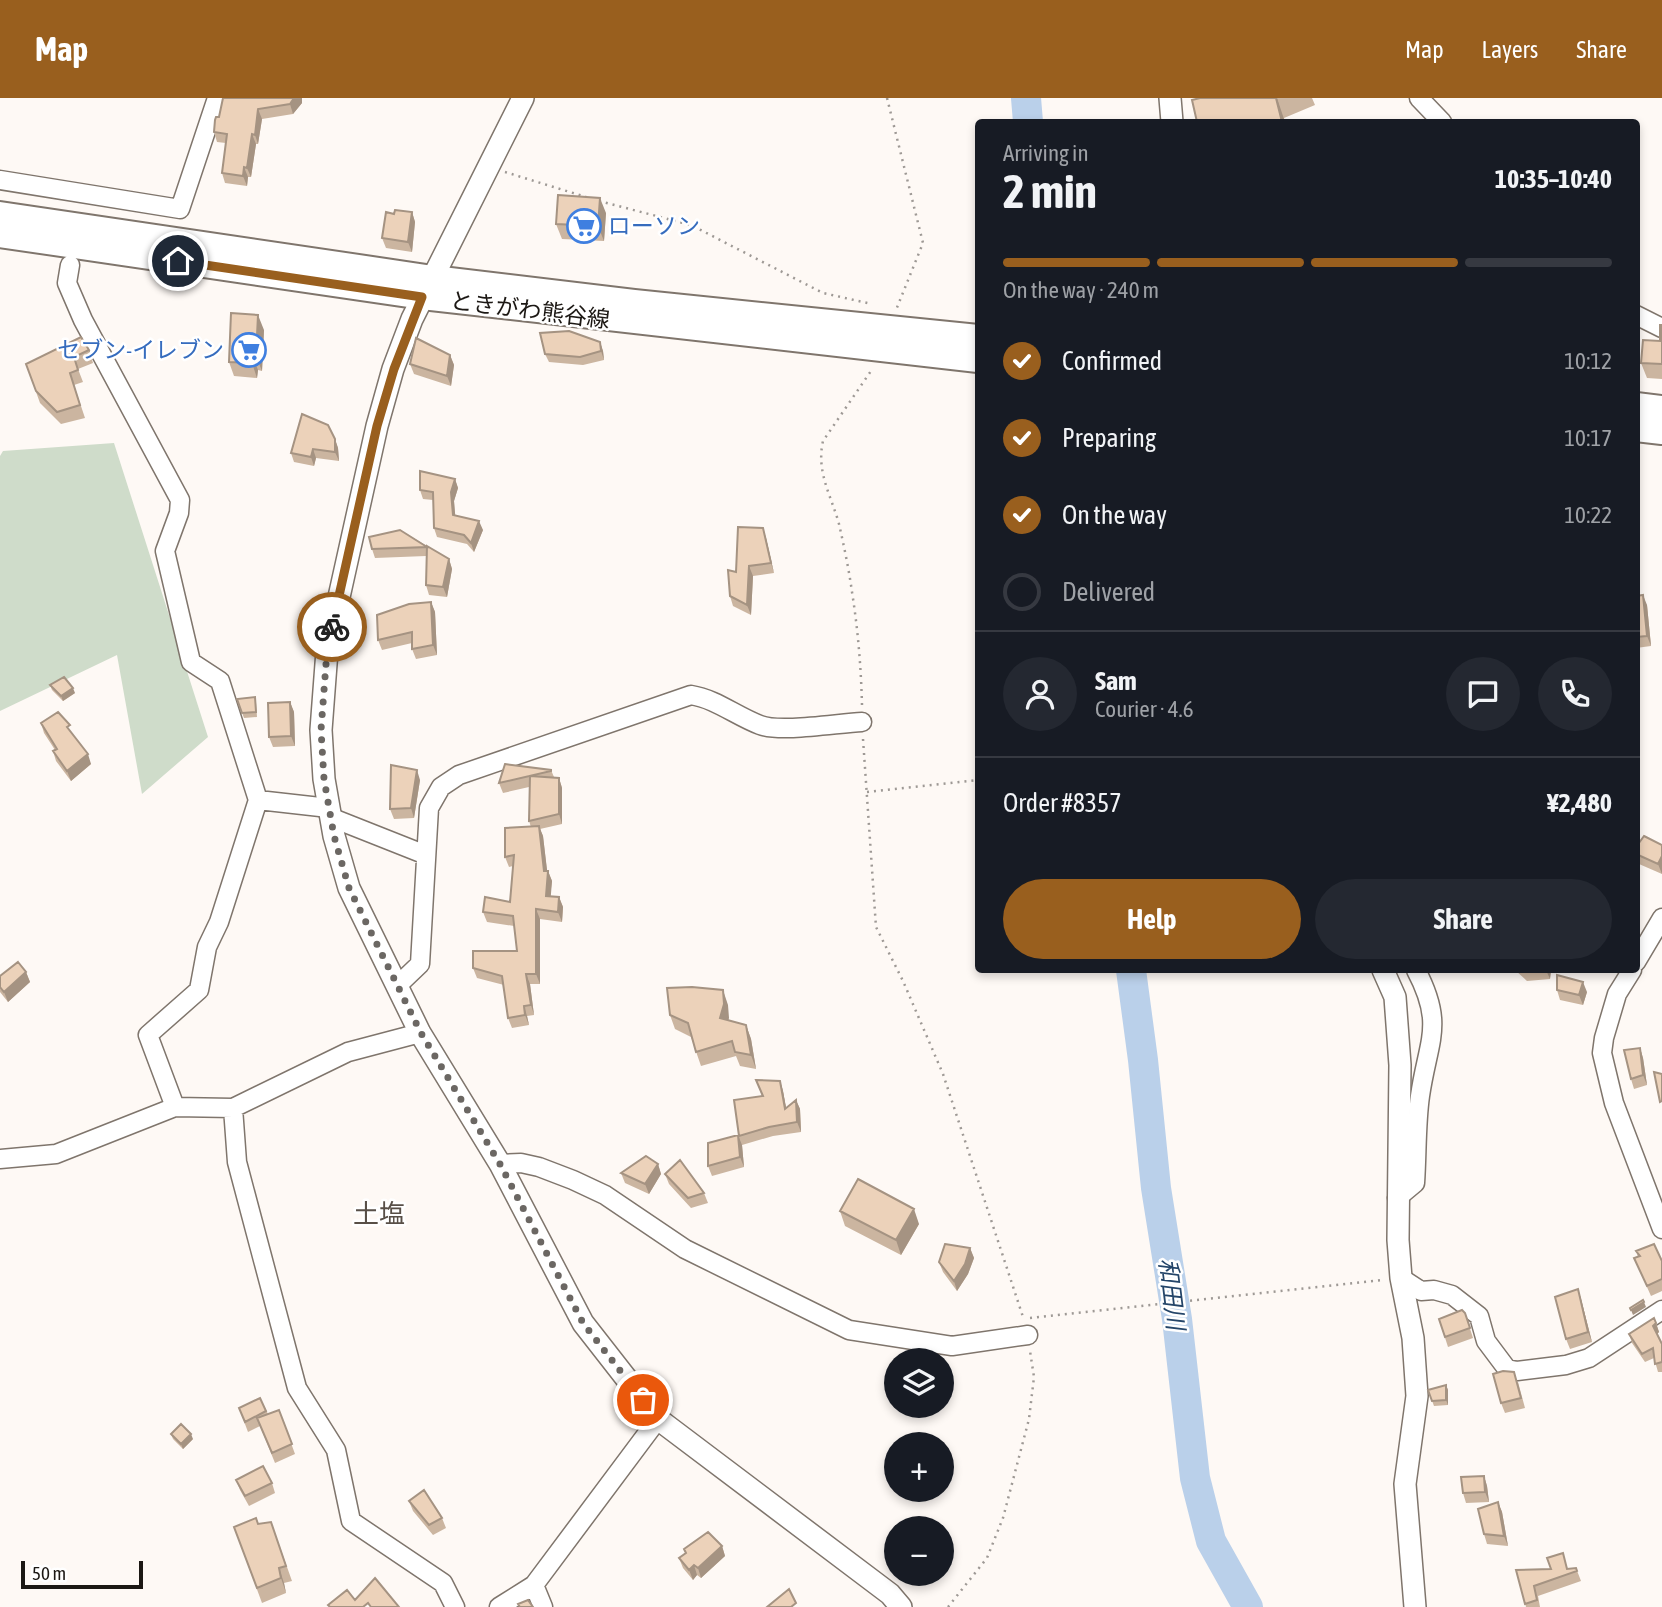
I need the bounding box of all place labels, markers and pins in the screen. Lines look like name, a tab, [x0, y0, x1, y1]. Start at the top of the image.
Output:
supermarket icon: ローソン	[565, 207, 603, 245]
place label: ローソン	[608, 213, 700, 239]
pin	[148, 231, 208, 291]
supermarket icon: セブン-イレブン	[230, 331, 268, 369]
place label: セブン-イレブン	[57, 337, 224, 363]
pin	[613, 1370, 673, 1430]

